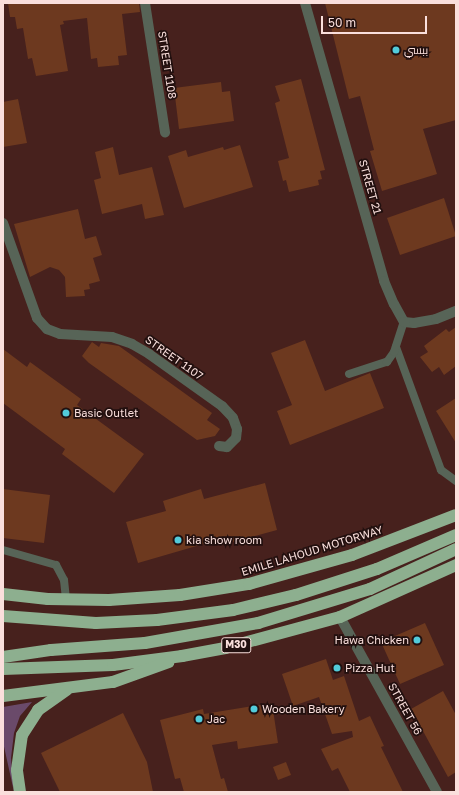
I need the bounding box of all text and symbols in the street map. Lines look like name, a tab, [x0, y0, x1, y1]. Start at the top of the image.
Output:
scale bar	[323, 8, 429, 34]
text: 50 m	[328, 15, 356, 30]
street label: STREET 1108	[155, 30, 179, 100]
place label: ببسي	[404, 43, 428, 57]
marker: ببسي	[391, 45, 401, 55]
street label: STREET 21	[356, 158, 384, 216]
street label: STREET 1107	[143, 333, 205, 383]
place label: Basic Outlet	[74, 406, 138, 420]
marker: Basic Outlet	[61, 408, 71, 418]
street label: EMILE LAHOUD MOTORWAY	[240, 523, 384, 579]
place label: kia show room	[186, 533, 262, 547]
marker: kia show room	[173, 535, 183, 545]
place label: Hawa Chicken	[335, 633, 409, 647]
marker: Hawa Chicken	[412, 635, 422, 645]
road number: M30	[221, 637, 251, 653]
place label: Pizza Hut	[345, 661, 395, 675]
marker: Pizza Hut	[332, 663, 342, 673]
street label: STREET 56	[385, 681, 425, 737]
place label: Wooden Bakery	[262, 702, 345, 716]
marker: Wooden Bakery	[249, 704, 259, 714]
place label: Jac	[207, 712, 225, 726]
marker: Jac	[194, 714, 204, 724]

